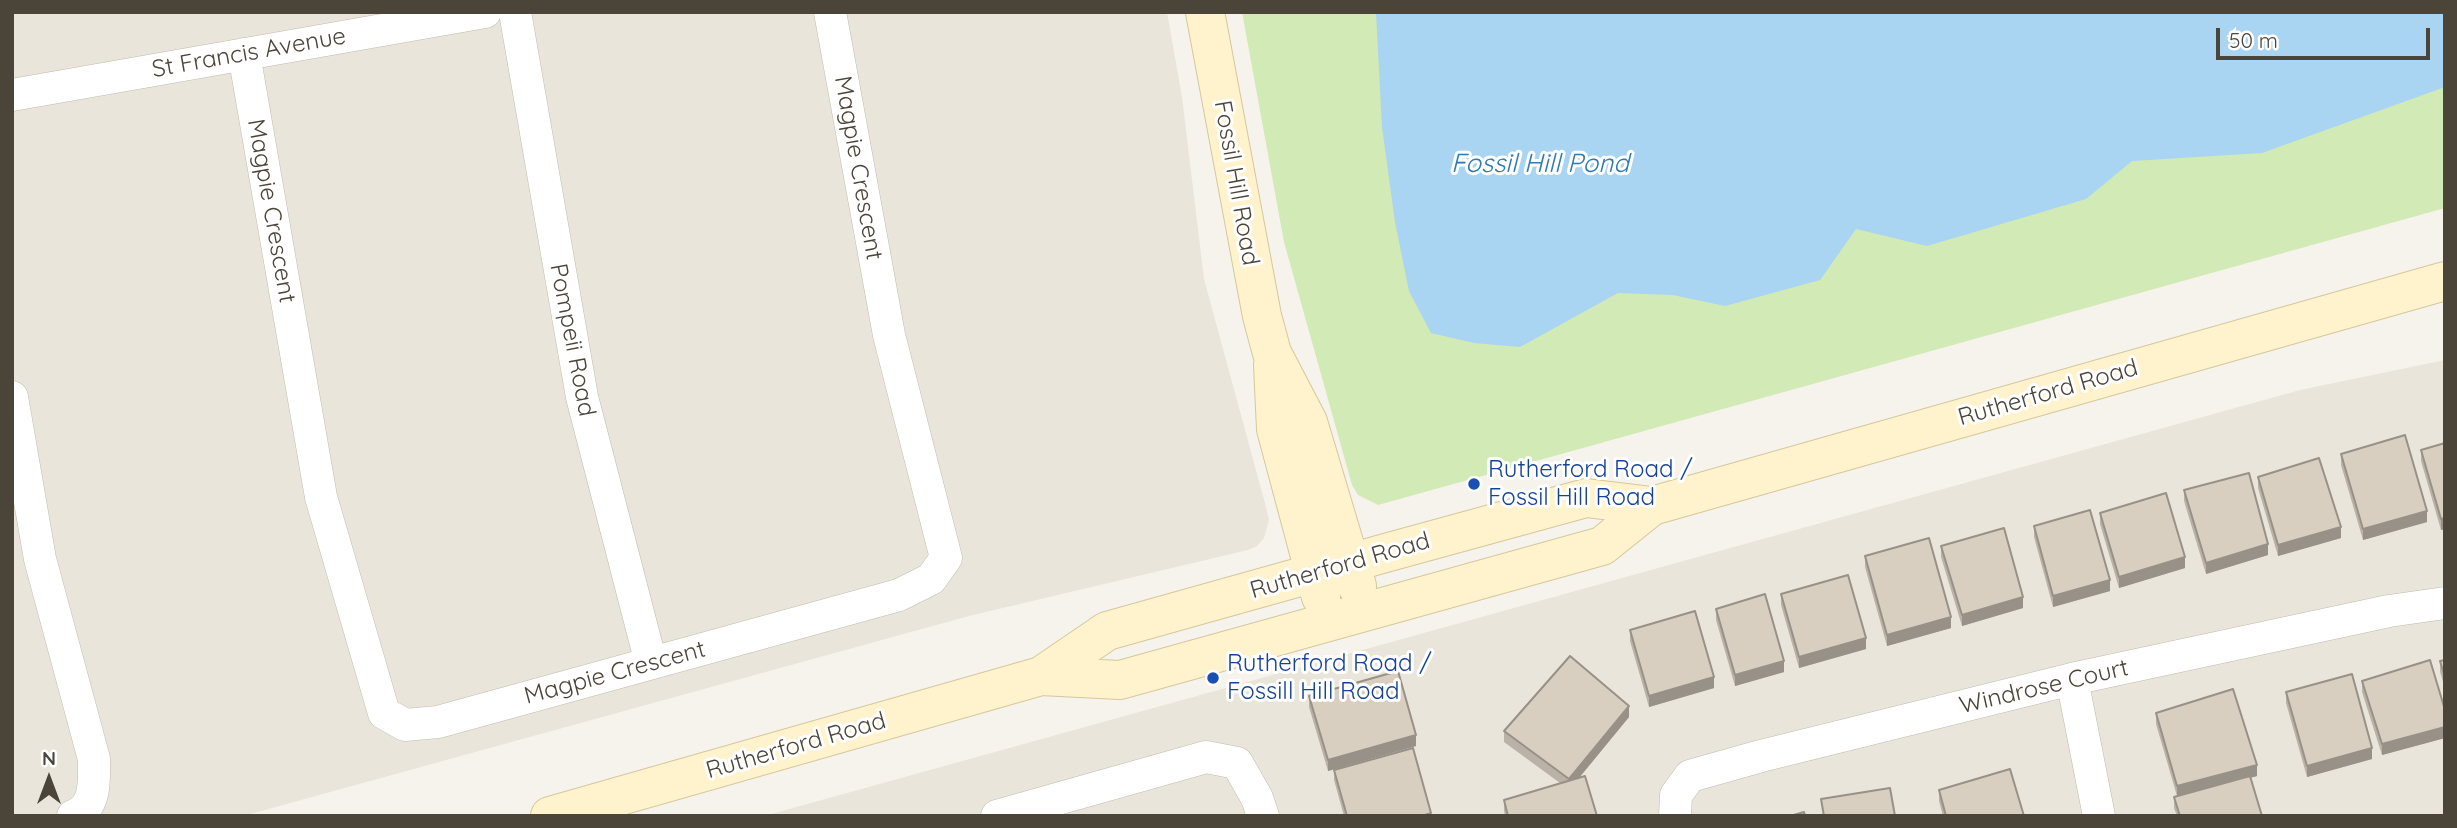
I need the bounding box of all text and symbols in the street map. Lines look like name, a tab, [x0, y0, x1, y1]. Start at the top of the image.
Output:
scale bar	[2219, 14, 2432, 58]
street label: St Francis Avenue	[150, 22, 348, 84]
text: 50 m	[2229, 27, 2278, 53]
street label: Magpie Crescent	[828, 74, 888, 262]
street label: Fossil Hill Road	[1207, 98, 1265, 268]
street label: Magpie Crescent	[241, 117, 301, 305]
water label: Fossil Hill Pond	[1451, 148, 1629, 180]
street label: Pompeii Road	[543, 261, 601, 419]
street label: Rutherford Road	[1955, 354, 2141, 432]
place label: Rutherford Road / Fossil Hill Road	[1488, 456, 1693, 512]
marker: Rutherford Road / Fossil Hill Road	[1466, 476, 1482, 492]
street label: Rutherford Road	[1247, 527, 1433, 605]
street label: Magpie Crescent	[521, 635, 709, 711]
place label: Rutherford Road / Fossill Hill Road	[1227, 650, 1432, 706]
street label: Windrose Court	[1957, 654, 2131, 720]
marker: Rutherford Road / Fossill Hill Road	[1205, 670, 1221, 686]
street label: Rutherford Road	[703, 707, 889, 785]
north arrow	[14, 744, 84, 814]
text: N	[42, 746, 56, 770]

